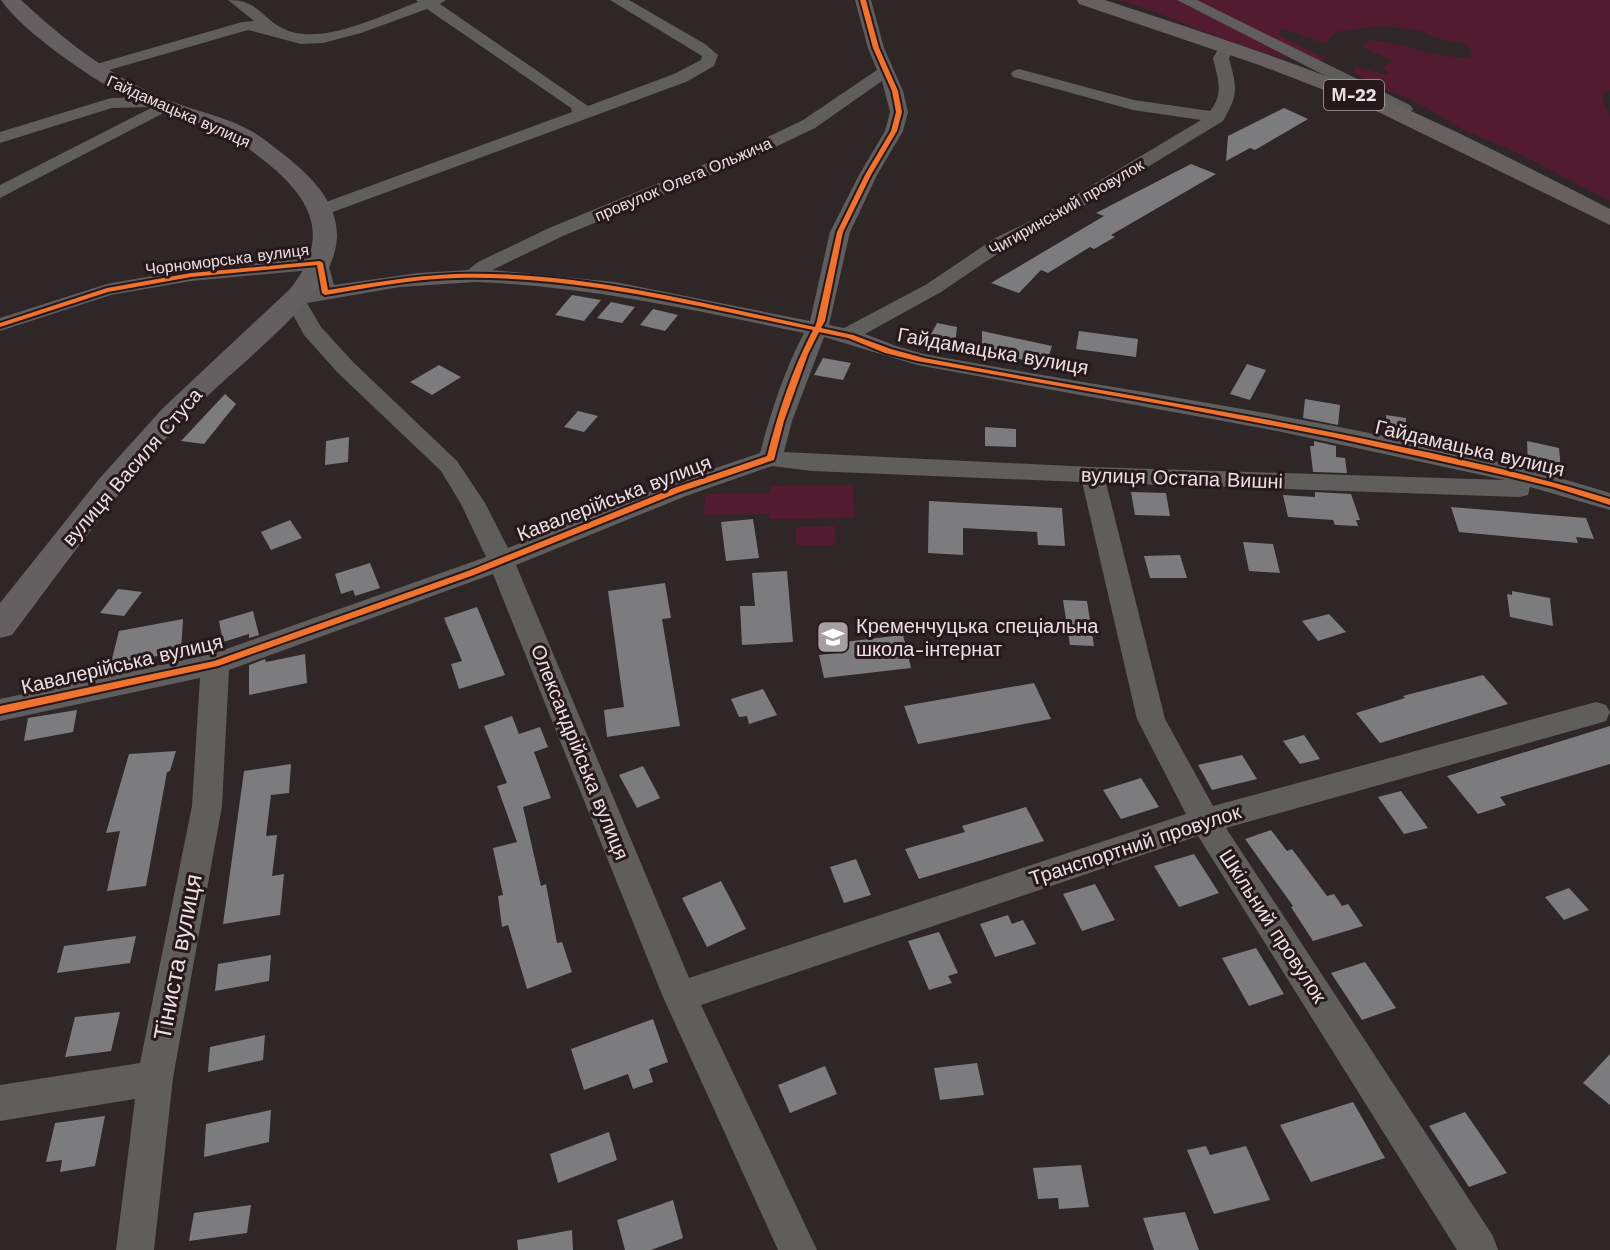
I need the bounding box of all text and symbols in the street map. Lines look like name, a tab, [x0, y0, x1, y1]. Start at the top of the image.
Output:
street label: Гайдамацька вулиця	[104, 71, 253, 152]
road number: М-22	[1324, 80, 1384, 110]
street label: провулок Олега Ольжича	[592, 134, 775, 225]
street label: Чигиринський провулок	[986, 155, 1148, 260]
street label: Чорноморська вулиця	[144, 240, 310, 279]
street label: Гайдамацька вулиця	[896, 322, 1090, 380]
street label: вулиця Василя Стуса	[57, 382, 208, 551]
street label: Гайдамацька вулиця	[1373, 415, 1567, 481]
street label: Кавалерійська вулиця	[513, 450, 715, 546]
street label: вулиця Остапа Вишні	[1081, 462, 1283, 494]
place label: Кременчуцька спеціальна школа-інтернат	[856, 614, 1099, 661]
school or university icon: Кременчуцька спеціальна школа-інтернат	[815, 619, 851, 655]
street label: Кавалерійська вулиця	[19, 629, 225, 699]
street label: Олександрійська вулиця	[526, 641, 634, 863]
street label: Транспортний провулок	[1026, 799, 1244, 891]
street label: Шкільний провулок	[1214, 845, 1332, 1008]
street label: Тіниста вулиця	[148, 871, 208, 1043]

